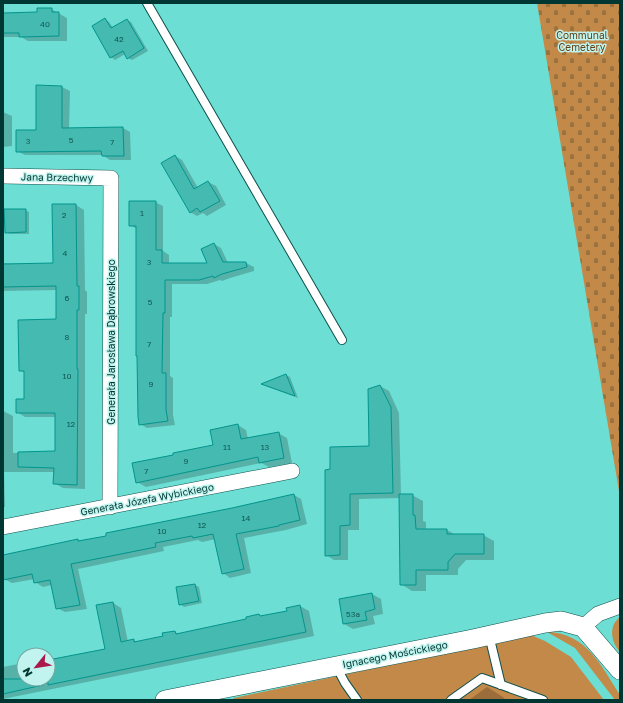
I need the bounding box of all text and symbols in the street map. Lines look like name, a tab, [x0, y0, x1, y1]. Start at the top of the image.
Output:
house number: 40	[40, 19, 50, 29]
park label: Communal Cemetery	[556, 29, 608, 53]
house number: 42	[114, 34, 124, 44]
house number: 5	[69, 135, 74, 145]
house number: 3	[26, 136, 31, 146]
house number: 7	[110, 137, 114, 147]
street label: Jana Brzechwy	[21, 170, 94, 184]
house number: 1	[140, 208, 144, 218]
house number: 2	[62, 210, 67, 220]
house number: 4	[63, 248, 68, 258]
house number: 3	[147, 257, 152, 267]
street label: Generała Jarosława Dąbrowskiego	[105, 259, 117, 425]
house number: 6	[65, 293, 70, 303]
house number: 5	[148, 297, 153, 307]
house number: 8	[65, 332, 70, 342]
house number: 7	[147, 339, 151, 349]
house number: 10	[63, 371, 71, 381]
house number: 9	[149, 379, 154, 389]
house number: 12	[67, 419, 76, 429]
house number: 11	[223, 442, 231, 452]
house number: 13	[261, 442, 270, 452]
house number: 9	[184, 456, 189, 466]
house number: 7	[144, 466, 148, 476]
street label: Generała Józefa Wybickiego	[79, 480, 215, 518]
house number: 14	[242, 513, 250, 523]
house number: 12	[198, 520, 207, 530]
house number: 10	[158, 526, 166, 536]
house number: 53a	[346, 609, 360, 619]
street label: Ignacego Mościckiego	[341, 638, 449, 670]
north arrow	[16, 647, 56, 687]
text: N	[19, 665, 35, 679]

